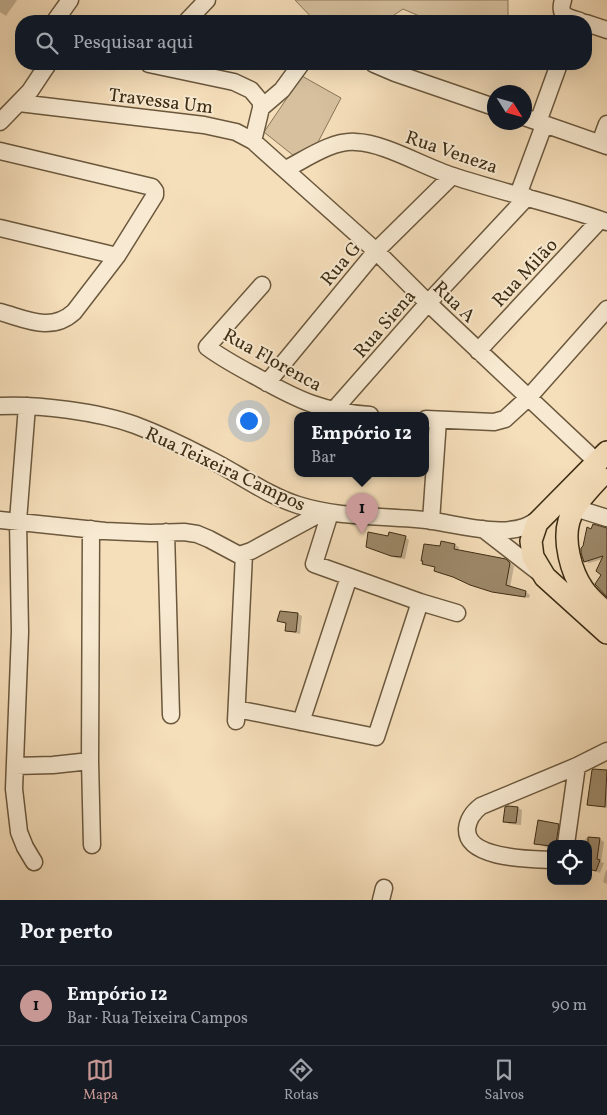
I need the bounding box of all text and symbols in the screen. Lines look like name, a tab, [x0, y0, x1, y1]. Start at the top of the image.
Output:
search box	[15, 15, 592, 70]
icon: search	[33, 29, 61, 57]
text: Pesquisar aqui	[73, 30, 193, 56]
street label: Travessa Um	[107, 83, 215, 121]
north arrow	[487, 85, 532, 130]
street label: Rua Veneza	[402, 125, 501, 181]
street label: Rua Milão	[487, 233, 564, 314]
street label: Rua G	[315, 236, 368, 292]
street label: Rua A	[426, 276, 481, 329]
street label: Rua Siena	[348, 284, 423, 364]
street label: Rua Florenca	[218, 323, 326, 399]
your location	[236, 408, 262, 434]
popup	[294, 412, 429, 477]
street label: Rua Teixeira Campos	[141, 421, 310, 518]
text: Empório 12	[311, 421, 412, 447]
text: Bar	[311, 447, 336, 469]
pin: 1	[346, 493, 378, 534]
map controls	[547, 840, 592, 885]
button: locate	[547, 840, 592, 885]
text: Por perto	[20, 918, 113, 947]
text: Empório 12	[67, 982, 168, 1008]
text: 1	[33, 995, 39, 1017]
text: 90 m	[551, 995, 587, 1017]
text: Bar · Rua Teixeira Campos	[67, 1008, 248, 1030]
tab: Mapa	[83, 1056, 118, 1105]
tab: Rotas	[284, 1056, 319, 1105]
tab: Salvos	[484, 1056, 524, 1105]

